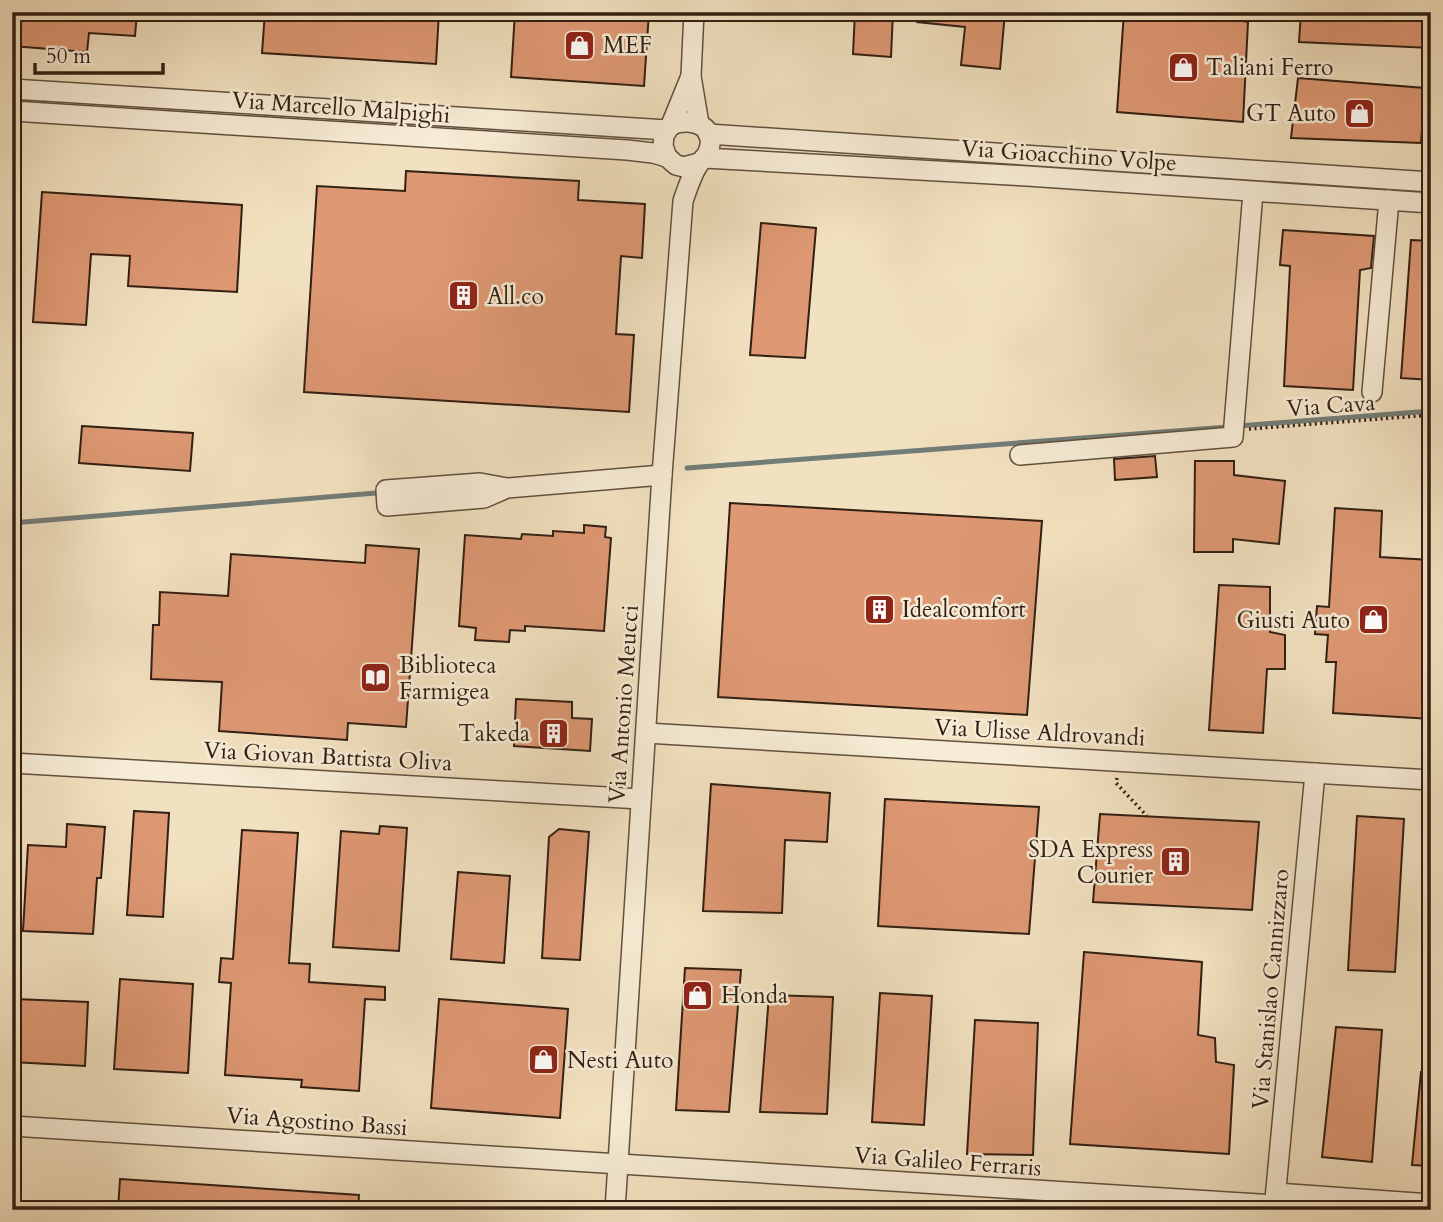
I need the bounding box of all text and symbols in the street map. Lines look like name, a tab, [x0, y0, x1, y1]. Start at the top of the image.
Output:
shop icon: MEF	[563, 28, 597, 62]
place label: MEF	[603, 30, 652, 61]
scale bar	[35, 32, 163, 76]
text: 50 m	[46, 42, 91, 71]
shop icon: Taliani Ferro	[1166, 50, 1200, 84]
place label: Taliani Ferro	[1206, 52, 1334, 83]
street label: Via Marcello Malpighi	[231, 84, 451, 131]
shop icon: GT Auto	[1342, 96, 1376, 130]
place label: GT Auto	[1246, 98, 1336, 129]
street label: Via Gioacchino Volpe	[960, 132, 1178, 179]
building icon: All.co	[447, 279, 481, 313]
place label: All.co	[487, 281, 544, 312]
street label: Via Cava	[1286, 387, 1376, 424]
building icon: Idealcomfort	[862, 592, 896, 626]
place label: Idealcomfort	[902, 594, 1026, 625]
shop icon: Giusti Auto	[1356, 603, 1390, 637]
street label: Via Antonio Meucci	[601, 604, 646, 804]
place label: Giusti Auto	[1236, 605, 1350, 636]
place label: Biblioteca Farmigea	[399, 650, 496, 707]
library icon: Biblioteca Farmigea	[359, 661, 393, 695]
street label: Via Ulisse Aldrovandi	[934, 711, 1146, 754]
building icon: Takeda	[536, 716, 570, 750]
place label: Takeda	[458, 718, 530, 749]
street label: Via Giovan Battista Oliva	[203, 735, 453, 778]
place label: SDA Express Courier	[1028, 834, 1154, 891]
building icon: SDA Express Courier	[1159, 845, 1193, 879]
street label: Via Stanislao Cannizzaro	[1245, 867, 1296, 1111]
shop icon: Honda	[681, 978, 715, 1012]
place label: Honda	[721, 980, 788, 1011]
shop icon: Nesti Auto	[527, 1043, 561, 1077]
place label: Nesti Auto	[567, 1045, 673, 1076]
street label: Via Agostino Bassi	[225, 1100, 409, 1143]
street label: Via Galileo Ferraris	[853, 1139, 1043, 1184]

